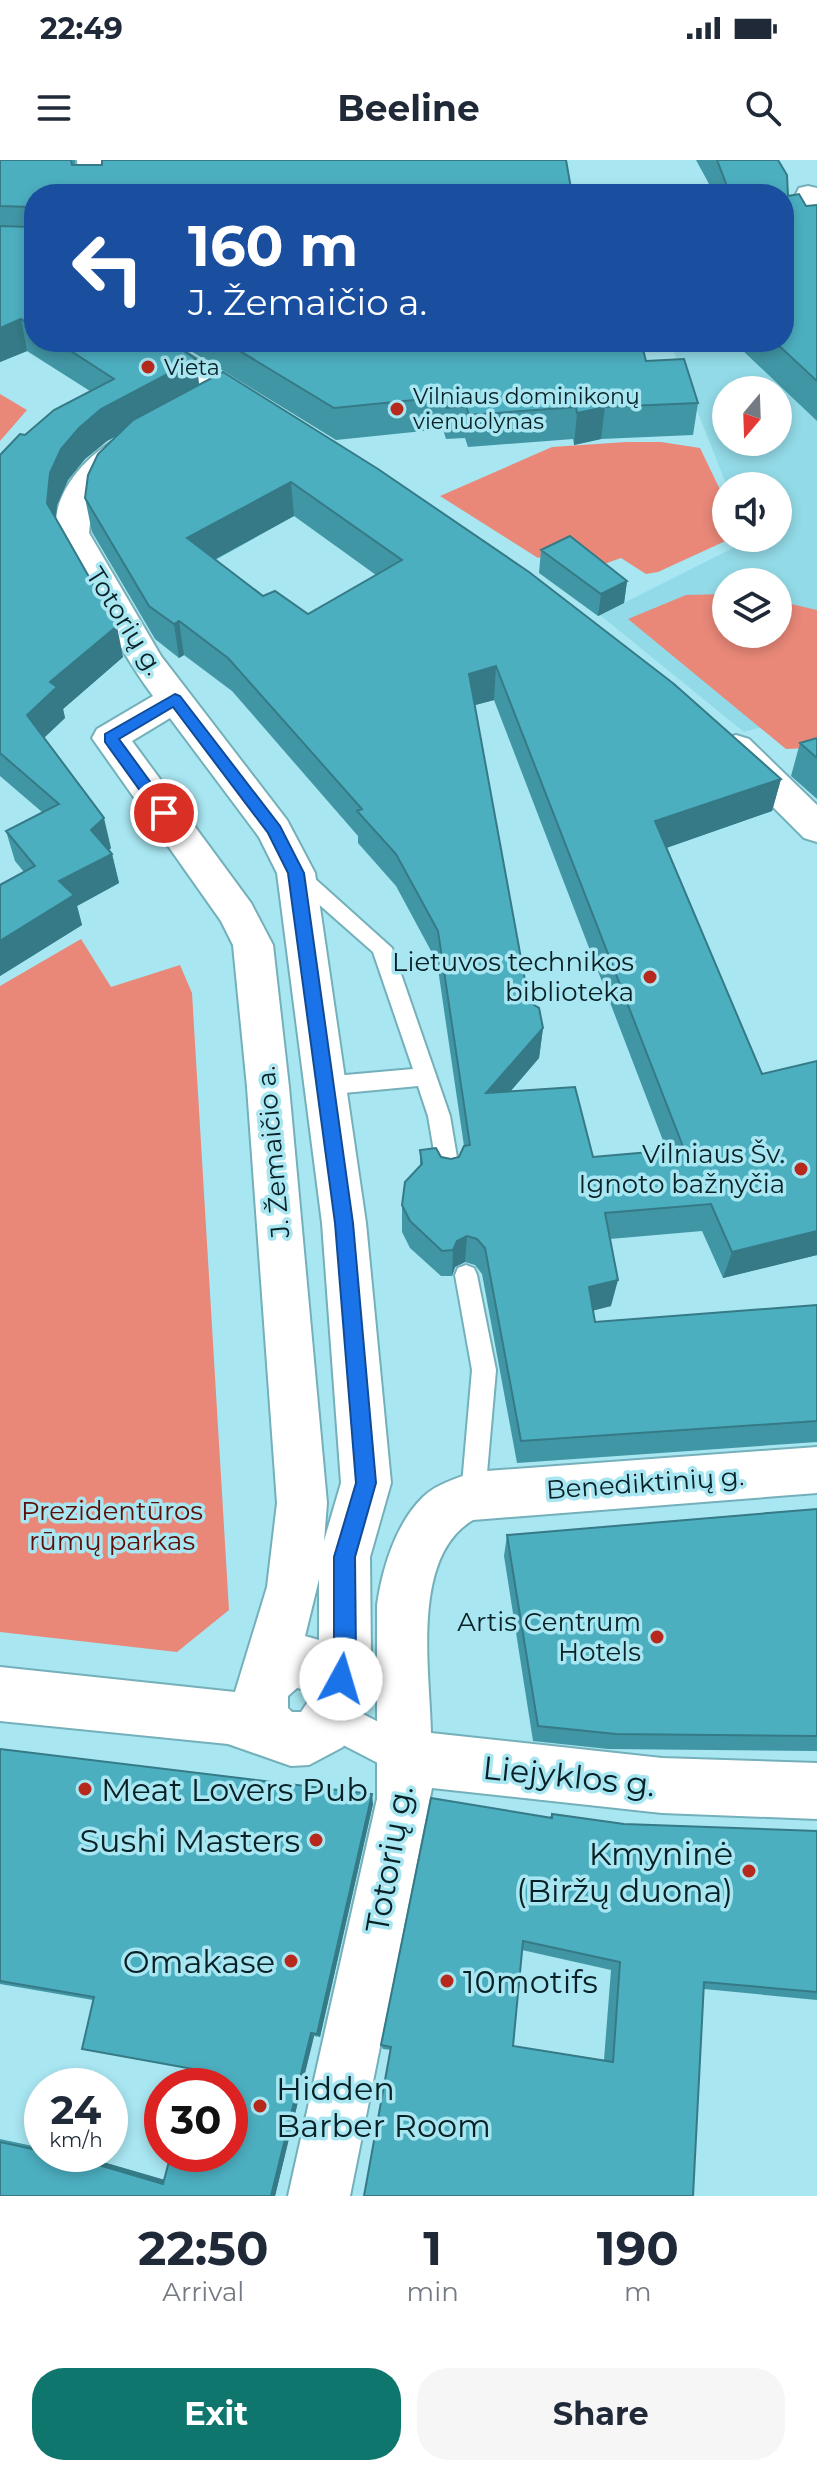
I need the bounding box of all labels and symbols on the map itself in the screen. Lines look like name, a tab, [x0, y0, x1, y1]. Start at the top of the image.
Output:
place label: Vieta	[164, 354, 220, 381]
marker: Vieta	[139, 358, 157, 376]
north arrow	[712, 376, 792, 456]
place label: Vilniaus dominikonų vienuolynas	[413, 383, 640, 435]
marker: Vilniaus dominikonų vienuolynas	[388, 400, 406, 418]
street label: Totorių g.	[79, 561, 171, 681]
pin	[130, 779, 198, 847]
place label: Lietuvos technikos biblioteka	[392, 946, 634, 1008]
marker: Lietuvos technikos biblioteka	[641, 968, 659, 986]
street label: J. Žemaičio a.	[250, 1065, 297, 1240]
place label: Vilniaus Šv. Ignoto bažnyčia	[579, 1138, 785, 1200]
marker: Vilniaus Šv. Ignoto bažnyčia	[792, 1160, 810, 1178]
street label: Benediktinių g.	[545, 1460, 745, 1506]
park label: Prezidentūros rūmų parkas	[21, 1495, 203, 1557]
place label: Artis Centrum Hotels	[457, 1606, 641, 1668]
marker: Artis Centrum Hotels	[648, 1628, 666, 1646]
position arrow	[299, 1637, 383, 1721]
street label: Liejyklos g.	[481, 1748, 657, 1804]
place label: Meat Lovers Pub	[101, 1770, 368, 1809]
marker: Meat Lovers Pub	[76, 1780, 94, 1798]
street label: Totorių g.	[357, 1782, 421, 1936]
place label: Sushi Masters	[79, 1821, 300, 1860]
marker: Sushi Masters	[307, 1831, 325, 1849]
place label: Kmyninė (Biržų duona)	[516, 1834, 733, 1910]
marker: Kmyninė (Biržų duona)	[740, 1862, 758, 1880]
place label: Omakase	[123, 1942, 275, 1981]
marker: Omakase	[282, 1952, 300, 1970]
place label: 10motifs	[463, 1962, 598, 2001]
marker: 10motifs	[438, 1972, 456, 1990]
speed limit sign: 30	[144, 2068, 248, 2172]
place label: Hidden Barber Room	[276, 2069, 491, 2145]
marker: Hidden Barber Room	[251, 2097, 269, 2115]

